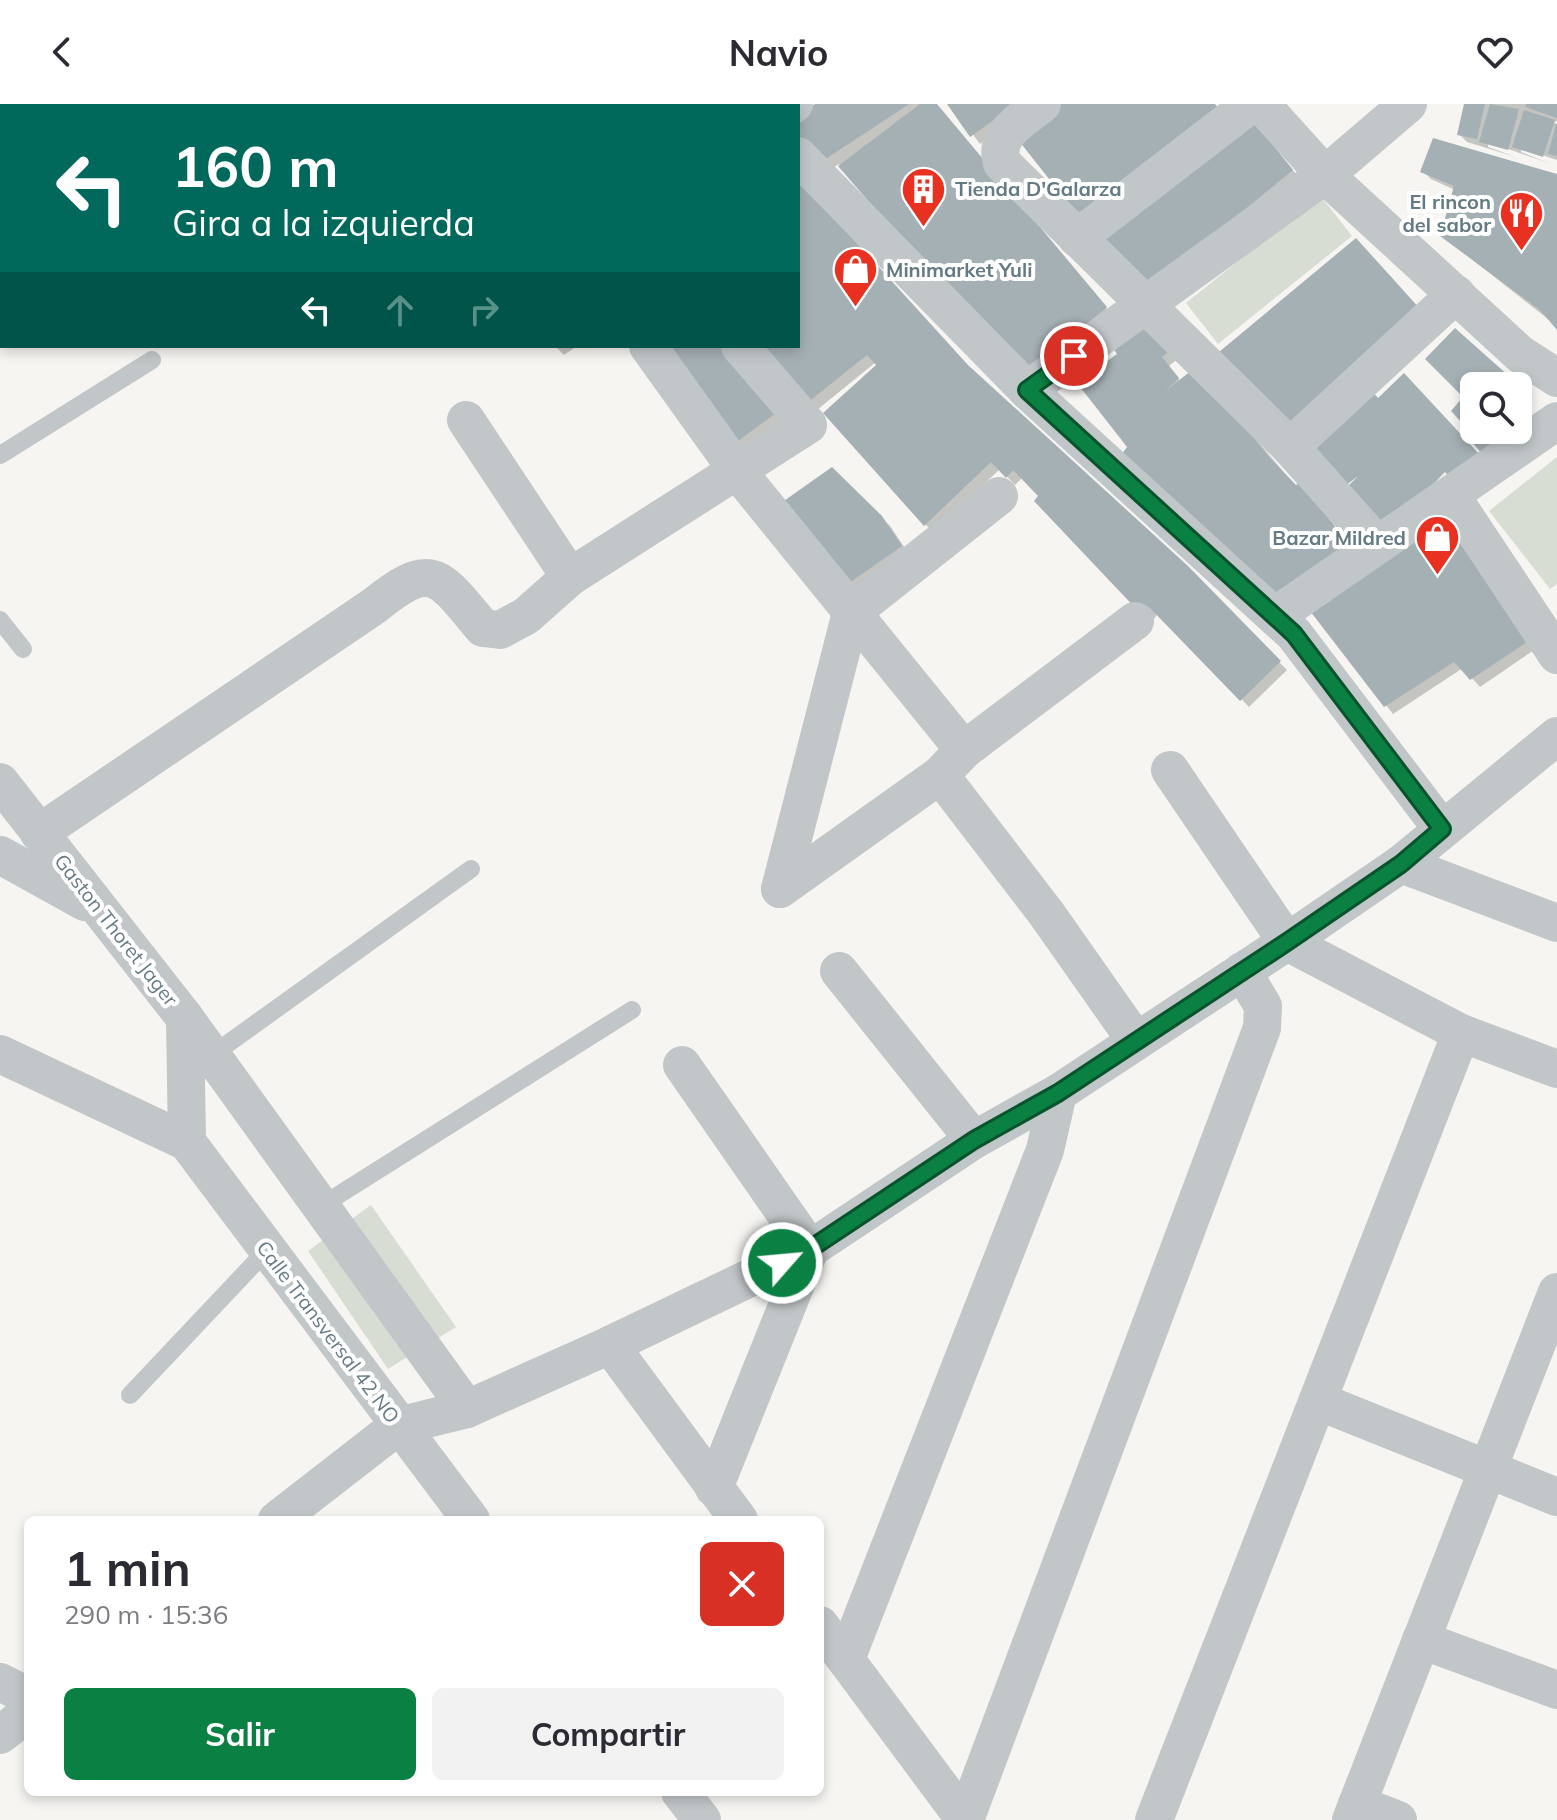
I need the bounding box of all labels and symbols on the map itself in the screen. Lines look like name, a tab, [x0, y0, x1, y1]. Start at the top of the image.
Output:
building icon: Tienda D'Galarza	[900, 165, 948, 228]
place label: Tienda D'Galarza	[955, 176, 1122, 201]
place label: El rincon del sabor	[1402, 189, 1491, 237]
restaurant icon: El rincon del sabor	[1498, 189, 1546, 252]
shop icon: Minimarket Yuli	[831, 246, 879, 309]
place label: Minimarket Yuli	[886, 257, 1032, 282]
pin	[1040, 322, 1108, 390]
shop icon: Bazar Mildred	[1413, 514, 1461, 577]
place label: Bazar Mildred	[1272, 525, 1406, 550]
street label: Gaston Thoret Jager	[49, 849, 184, 1011]
position arrow	[740, 1221, 824, 1305]
street label: Calle Transversal 42 NO	[252, 1235, 405, 1428]

